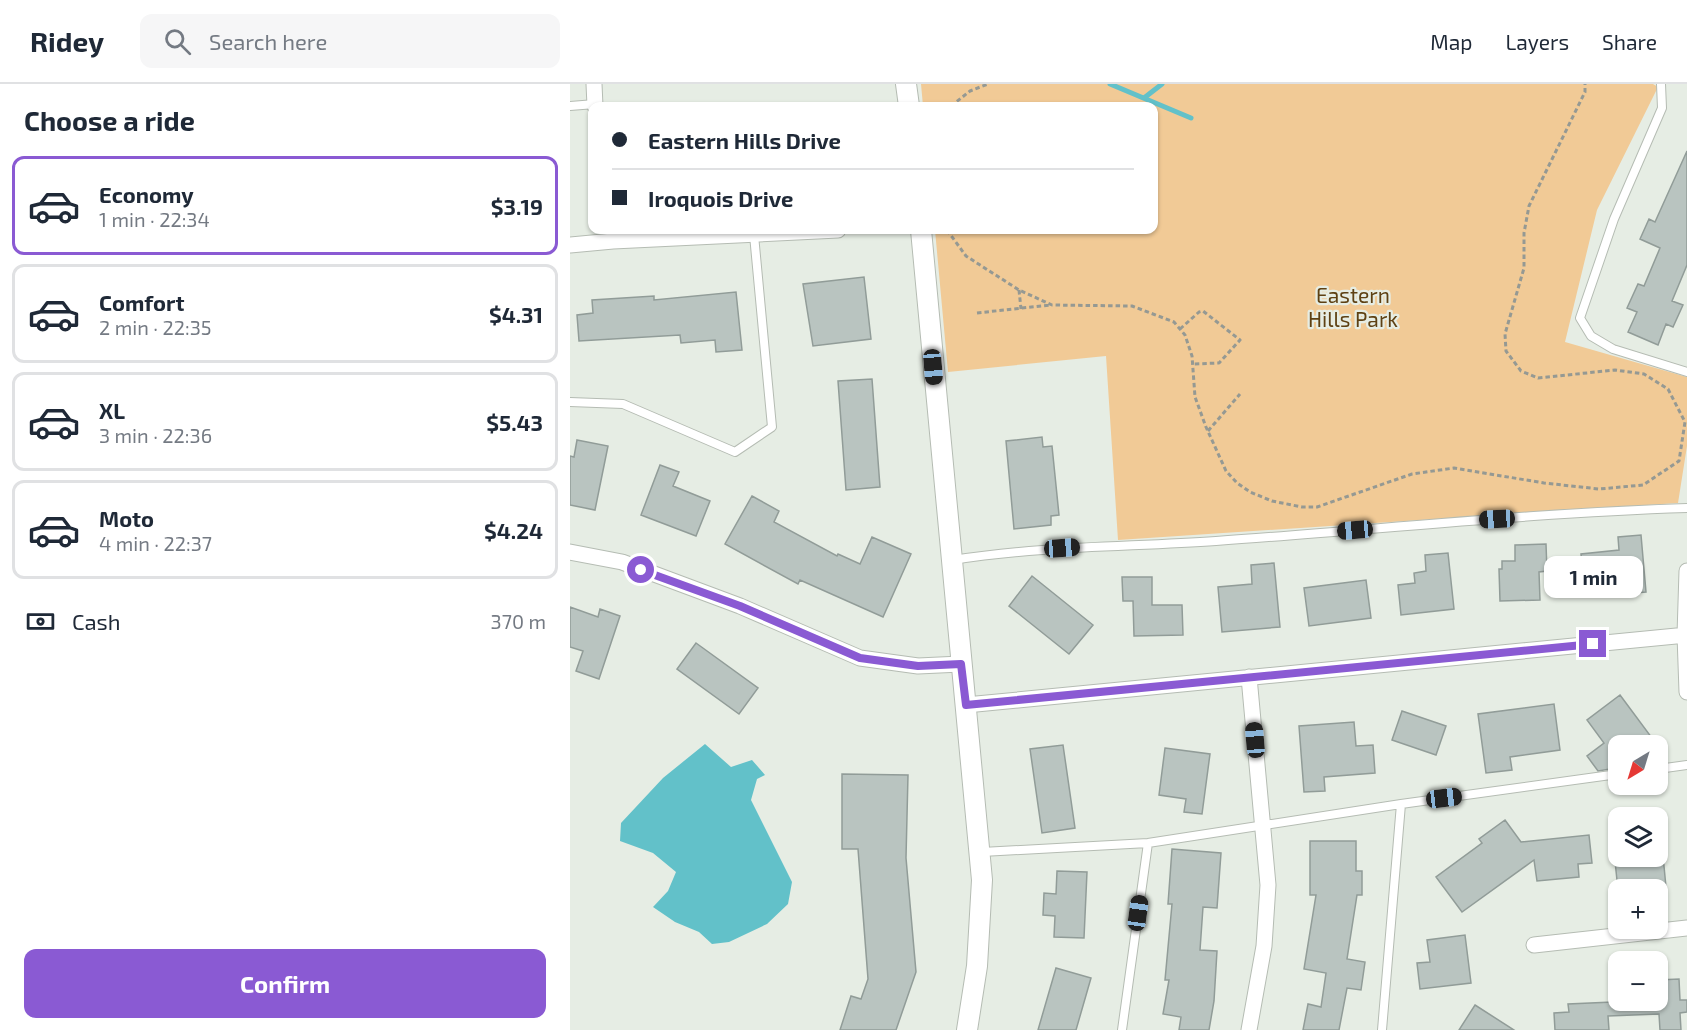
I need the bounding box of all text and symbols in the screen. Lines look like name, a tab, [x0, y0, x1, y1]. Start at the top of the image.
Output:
search box	[140, 14, 560, 68]
text: Ridey	[30, 24, 104, 58]
icon: search	[161, 25, 194, 58]
text: Search here	[209, 28, 327, 54]
text: Map	[1430, 29, 1472, 54]
text: Layers	[1505, 29, 1569, 54]
text: Share	[1602, 29, 1657, 54]
text: Choose a ride	[24, 104, 195, 136]
text: Eastern Hills Drive	[648, 127, 841, 153]
icon: car	[27, 179, 81, 233]
text: Economy	[99, 181, 194, 207]
text: Iroquois Drive	[648, 185, 793, 211]
text: $3.19	[491, 193, 543, 219]
text: 1 min · 22:34	[99, 207, 210, 231]
park label: Eastern Hills Park	[1308, 282, 1398, 331]
icon: car	[27, 287, 81, 341]
text: Comfort	[99, 289, 184, 315]
text: $4.31	[489, 301, 543, 327]
text: 2 min · 22:35	[99, 315, 211, 339]
car	[922, 348, 944, 386]
icon: car	[27, 395, 81, 449]
text: XL	[99, 397, 125, 423]
text: $5.43	[486, 409, 543, 435]
text: 3 min · 22:36	[99, 423, 212, 447]
icon: car	[27, 503, 81, 557]
text: Moto	[99, 505, 154, 531]
car	[1479, 509, 1515, 529]
text: $4.24	[484, 517, 543, 543]
car	[1336, 519, 1374, 541]
text: 4 min · 22:37	[99, 531, 212, 555]
car	[1043, 538, 1081, 558]
route start	[627, 556, 654, 583]
callout: 1 min	[1544, 557, 1642, 599]
text: 1 min	[1569, 565, 1618, 589]
icon: cash	[24, 605, 57, 638]
text: Cash	[72, 608, 121, 634]
text: 370 m	[491, 609, 546, 633]
route end	[1579, 630, 1606, 657]
car	[1244, 721, 1266, 759]
north arrow	[1608, 735, 1668, 795]
map controls	[1608, 735, 1668, 1011]
car	[1425, 787, 1463, 809]
button: layers	[1608, 807, 1668, 867]
button: +	[1608, 879, 1668, 939]
car	[1127, 894, 1149, 932]
button: Confirm	[24, 949, 546, 1018]
button: −	[1608, 951, 1668, 1011]

